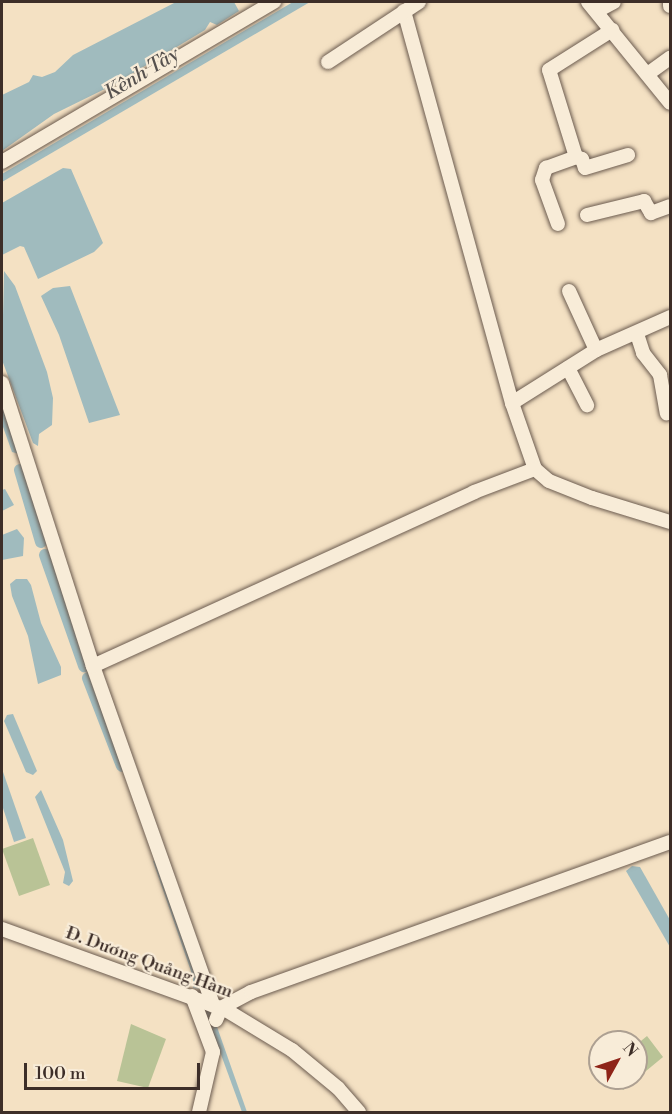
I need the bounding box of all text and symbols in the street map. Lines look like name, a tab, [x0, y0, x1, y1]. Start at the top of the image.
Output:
water label: Kênh Tây	[100, 42, 184, 106]
street label: Đ. Dương Quảng Hàm	[63, 923, 235, 1003]
north arrow	[588, 1030, 648, 1090]
text: N	[619, 1038, 642, 1061]
scale bar	[27, 1051, 202, 1089]
text: 100 m	[35, 1062, 86, 1085]

